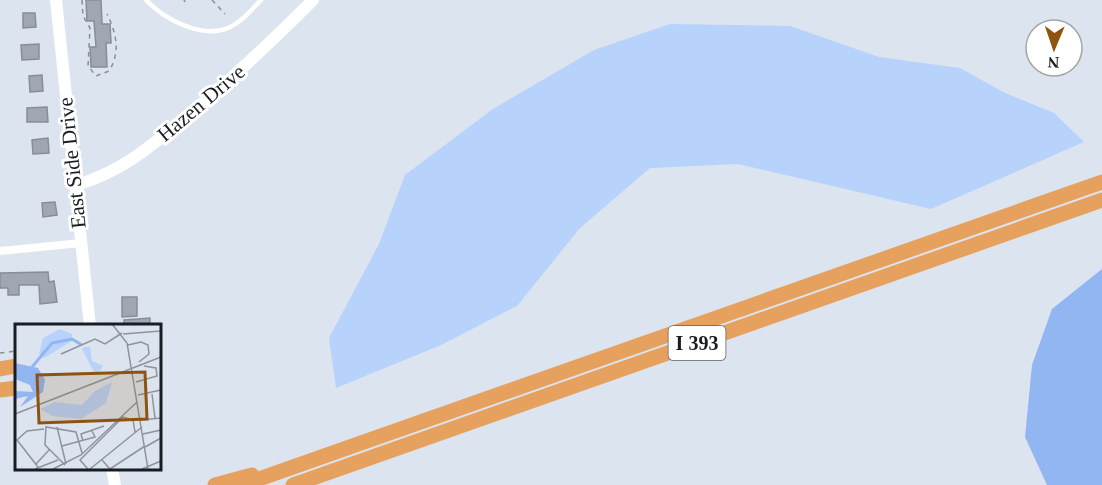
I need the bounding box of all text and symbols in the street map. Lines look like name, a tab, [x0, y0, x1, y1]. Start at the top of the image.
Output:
north arrow	[1024, 18, 1084, 78]
text: N	[1047, 54, 1060, 71]
street label: Hazen Drive	[152, 60, 250, 146]
street label: East Side Drive	[53, 96, 91, 230]
inset map	[15, 324, 160, 470]
road number: I 393	[668, 326, 726, 360]

